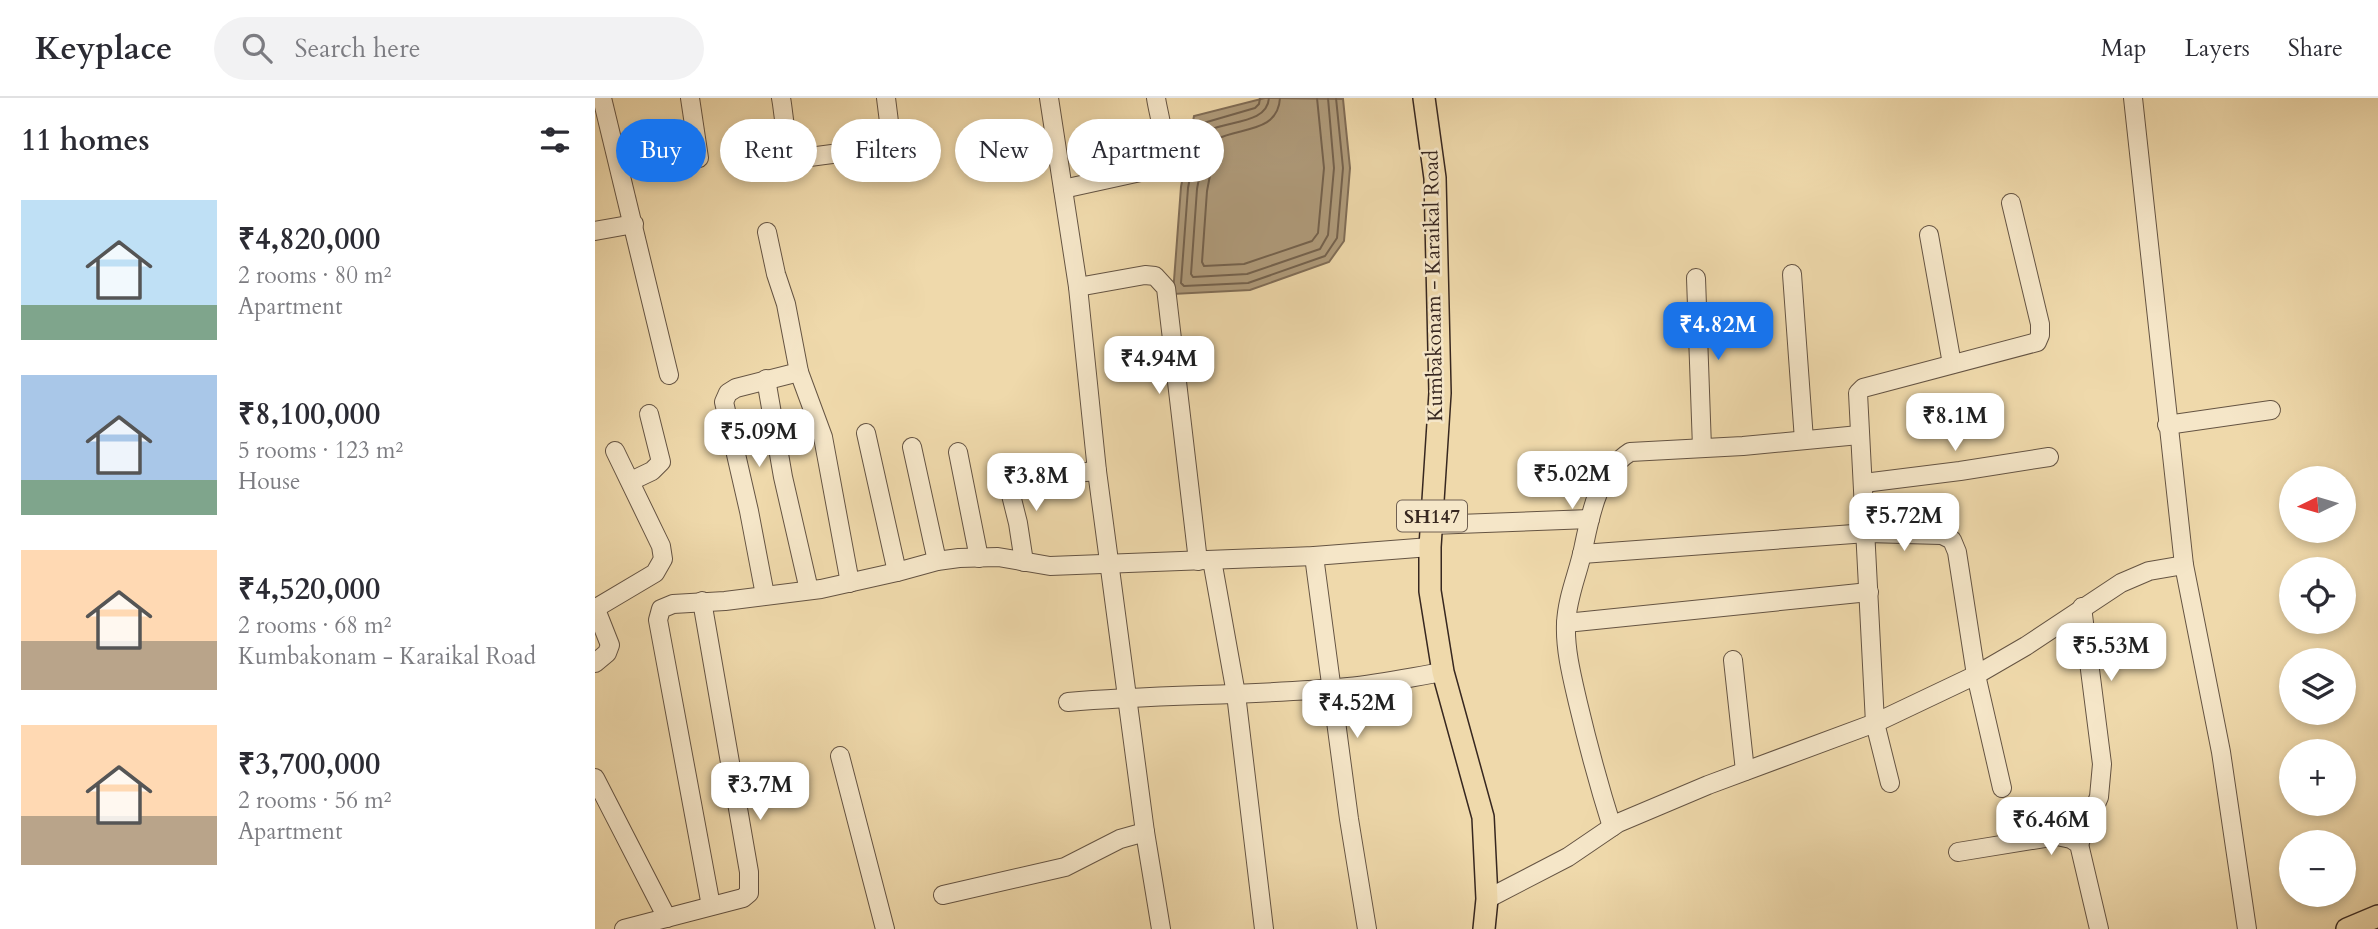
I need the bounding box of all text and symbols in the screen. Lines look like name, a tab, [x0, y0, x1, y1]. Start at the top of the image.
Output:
search box	[214, 17, 704, 80]
text: Keyplace	[35, 26, 172, 71]
icon: search	[238, 29, 276, 67]
text: Search here	[294, 31, 420, 66]
text: Map	[2101, 32, 2147, 65]
text: Layers	[2185, 32, 2250, 65]
text: Share	[2288, 32, 2343, 65]
chip: Buy	[616, 119, 706, 182]
chip: Rent	[720, 119, 817, 182]
chip: Filters	[831, 119, 941, 182]
chip: New	[955, 119, 1053, 182]
chip: Apartment	[1067, 119, 1224, 182]
text: 11 homes	[21, 120, 150, 161]
icon: filters	[536, 121, 574, 159]
street label: Kumbakonam - Karaikal Road	[1417, 150, 1450, 422]
text: ₹4,820,000	[238, 219, 380, 260]
icon: home	[77, 228, 161, 312]
text: 2 rooms · 80 m²	[238, 260, 391, 291]
text: Apartment	[238, 291, 342, 322]
pin: ₹4.82M	[1661, 302, 1775, 362]
text: ₹4.82M	[1679, 309, 1757, 340]
pin: ₹4.94M	[1102, 336, 1216, 396]
text: ₹4.94M	[1120, 343, 1198, 374]
text: ₹8,100,000	[238, 394, 380, 435]
pin: ₹8.1M	[1906, 394, 2004, 453]
text: ₹8.1M	[1922, 400, 1988, 431]
icon: home	[77, 403, 161, 487]
pin: ₹5.09M	[702, 410, 816, 469]
text: ₹5.09M	[720, 416, 798, 447]
text: 5 rooms · 123 m²	[238, 435, 403, 466]
pin: ₹5.02M	[1515, 452, 1629, 511]
pin: ₹3.8M	[987, 454, 1085, 513]
text: ₹5.02M	[1533, 458, 1611, 489]
text: ₹3.8M	[1003, 460, 1069, 491]
text: House	[238, 466, 300, 497]
north arrow	[2279, 466, 2355, 542]
map controls	[2279, 466, 2356, 907]
pin: ₹5.72M	[1847, 494, 1961, 553]
road number: SH147	[1397, 500, 1467, 532]
text: ₹5.72M	[1865, 500, 1943, 531]
button: locate	[2279, 557, 2356, 634]
text: ₹4,520,000	[238, 569, 380, 610]
icon: home	[77, 578, 161, 662]
text: 2 rooms · 68 m²	[238, 610, 391, 641]
pin: ₹5.53M	[2054, 624, 2168, 683]
text: ₹5.53M	[2072, 630, 2150, 661]
text: Kumbakonam - Karaikal Road	[238, 641, 536, 672]
button: layers	[2279, 648, 2356, 725]
pin: ₹4.52M	[1300, 680, 1414, 740]
text: ₹4.52M	[1318, 687, 1396, 718]
button: +	[2279, 739, 2356, 816]
text: ₹3,700,000	[238, 744, 380, 785]
icon: home	[77, 753, 161, 837]
pin: ₹3.7M	[711, 762, 809, 822]
text: ₹3.7M	[727, 769, 793, 800]
text: 2 rooms · 56 m²	[238, 785, 391, 816]
pin: ₹6.46M	[1994, 798, 2108, 857]
text: ₹6.46M	[2012, 804, 2090, 835]
text: Apartment	[238, 816, 342, 847]
button: −	[2279, 830, 2356, 907]

